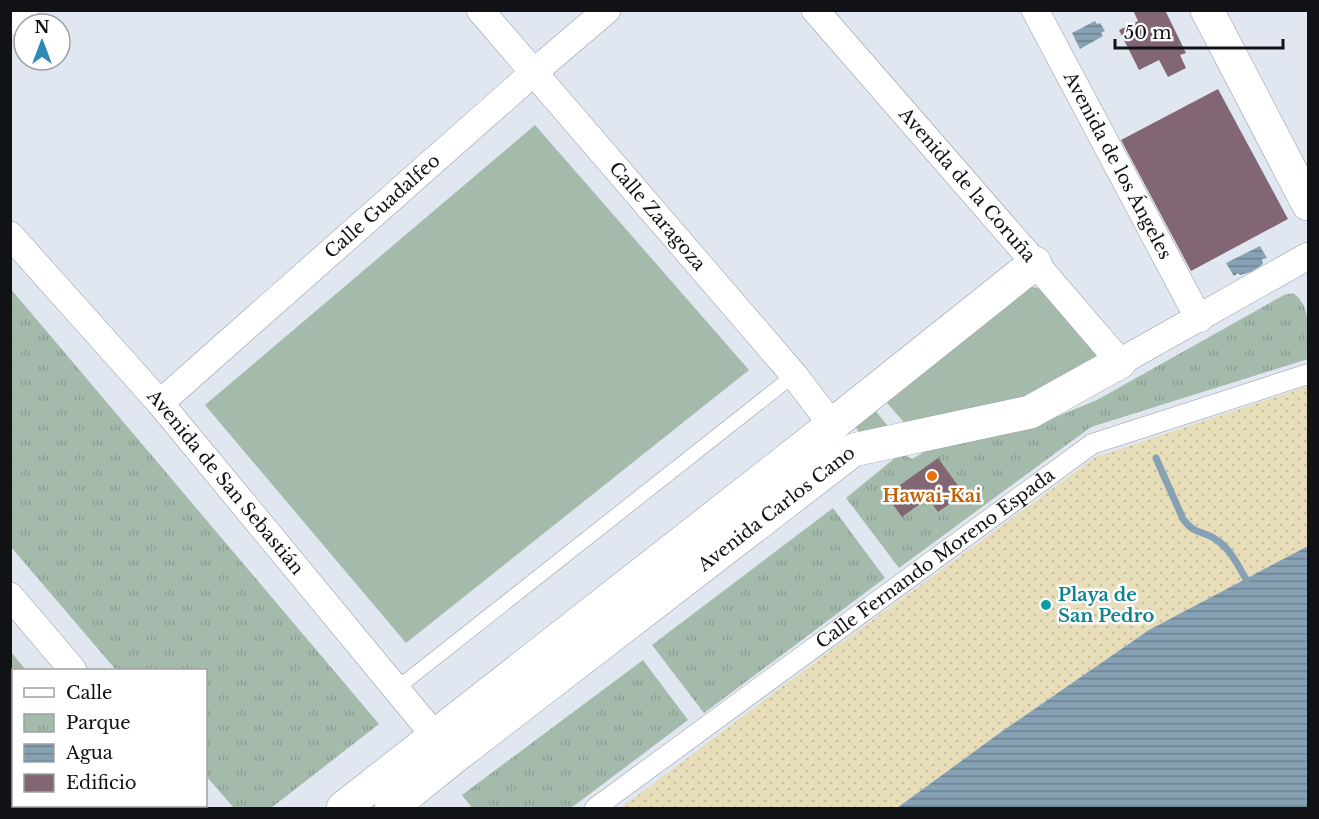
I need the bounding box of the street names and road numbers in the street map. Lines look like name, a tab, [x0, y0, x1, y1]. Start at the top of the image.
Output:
street label: Avenida de los Ángeles	[1058, 67, 1176, 263]
street label: Avenida de la Coruña	[894, 103, 1040, 267]
street label: Calle Guadalfeo	[320, 149, 445, 263]
street label: Calle Zaragoza	[605, 157, 710, 275]
street label: Avenida de San Sebastián	[142, 384, 308, 579]
street label: Avenida Carlos Cano	[693, 442, 859, 577]
street label: Calle Fernando Moreno Espada	[812, 464, 1059, 653]

